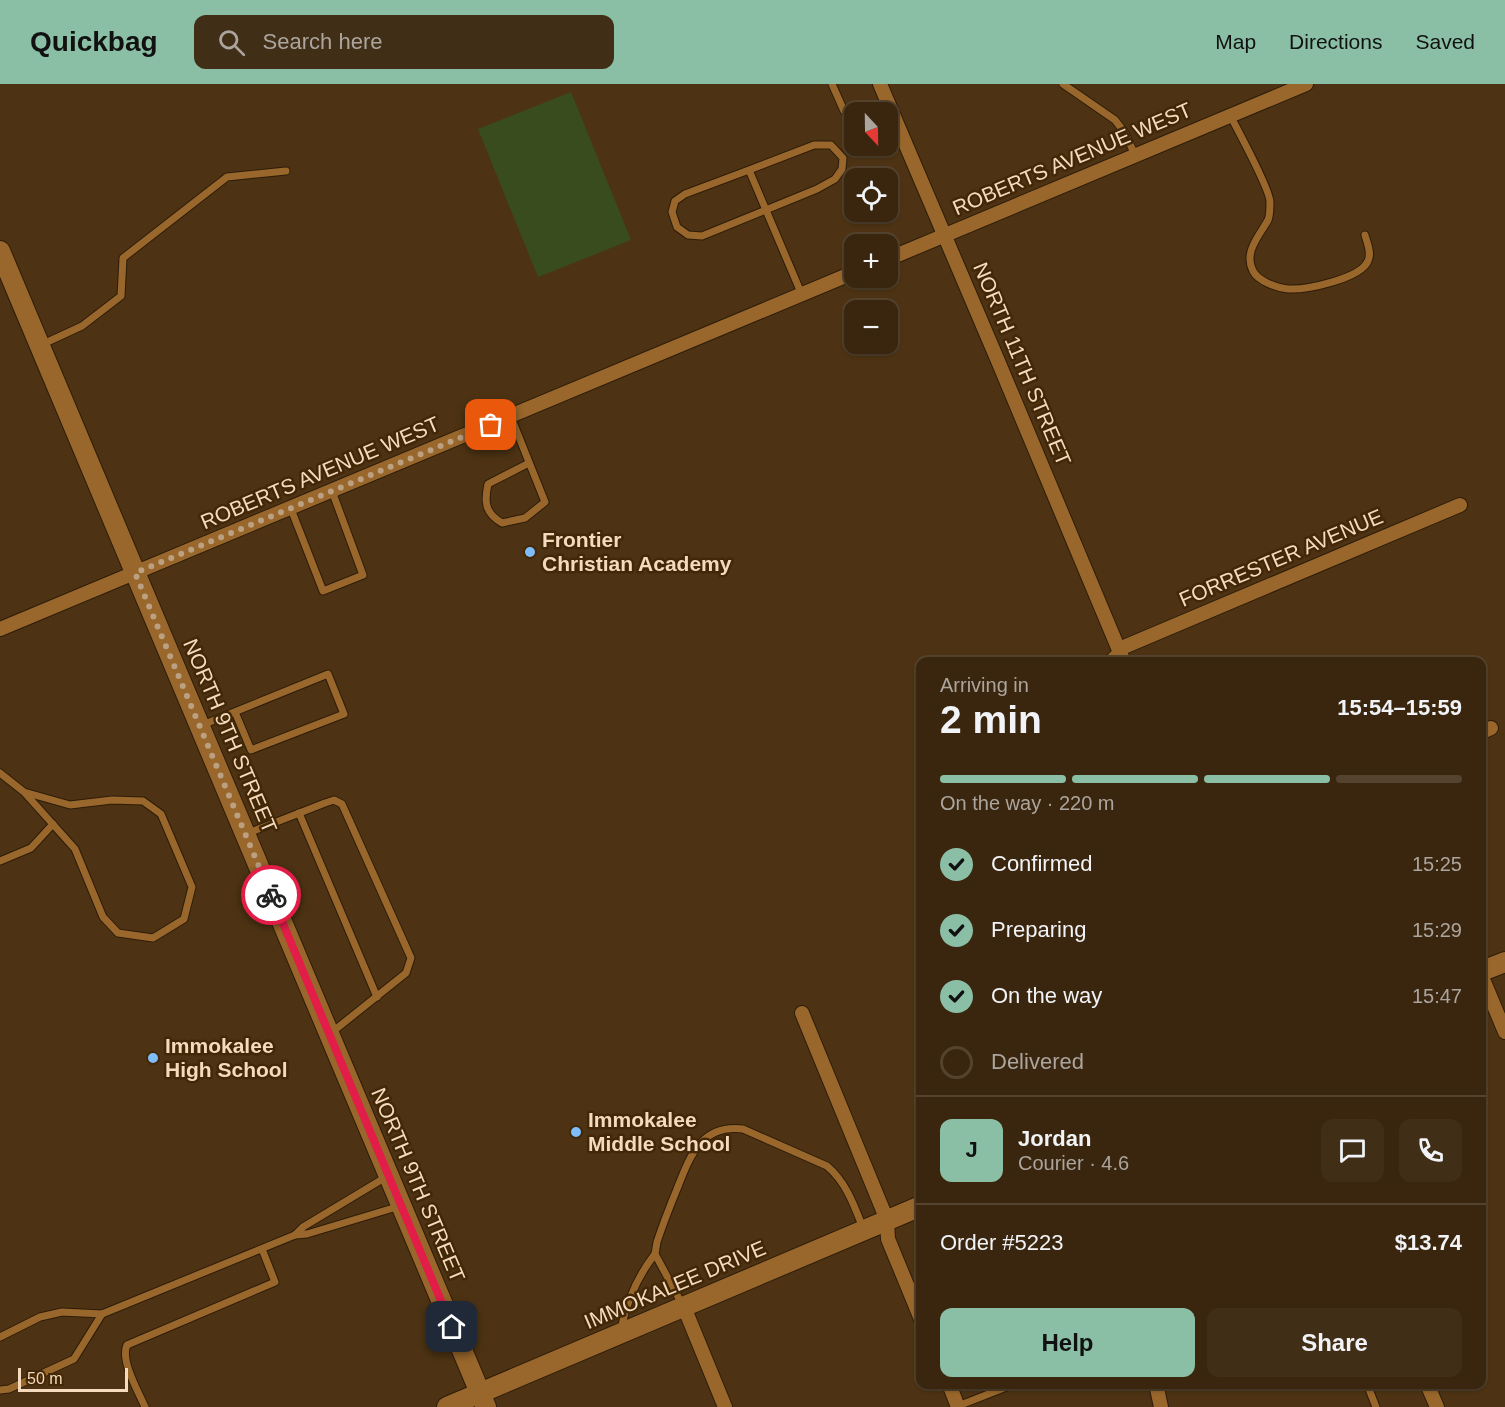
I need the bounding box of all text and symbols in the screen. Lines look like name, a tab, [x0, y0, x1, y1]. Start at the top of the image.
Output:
search box	[194, 15, 614, 69]
text: Quickbag	[30, 26, 158, 57]
icon: search	[215, 26, 248, 59]
text: Search here	[263, 29, 382, 54]
text: Map	[1215, 30, 1256, 53]
text: Directions	[1289, 30, 1382, 53]
text: Saved	[1415, 30, 1475, 53]
street label: ROBERTS AVENUE WEST	[949, 98, 1195, 219]
north arrow	[844, 102, 898, 156]
map controls	[844, 102, 898, 354]
button: locate	[844, 168, 898, 222]
button: +	[844, 234, 898, 288]
street label: NORTH 11TH STREET	[969, 259, 1076, 469]
button: −	[844, 300, 898, 354]
pin	[465, 399, 516, 450]
icon: bag	[474, 408, 507, 441]
street label: ROBERTS AVENUE WEST	[197, 412, 443, 533]
street label: FORRESTER AVENUE	[1176, 504, 1386, 611]
place label: Frontier Christian Academy	[542, 528, 732, 575]
marker: Frontier Christian Academy	[523, 545, 537, 559]
street label: NORTH 9TH STREET	[179, 635, 282, 836]
text: Arriving in	[940, 674, 1029, 696]
text: 15:54–15:59	[1337, 695, 1462, 720]
text: 2 min	[940, 698, 1042, 741]
text: On the way · 220 m	[940, 792, 1115, 814]
icon: check	[940, 848, 973, 881]
text: Confirmed	[991, 851, 1092, 876]
text: 15:25	[1412, 853, 1462, 875]
courier	[241, 865, 301, 925]
icon: bike	[255, 879, 288, 912]
icon: check	[940, 914, 973, 947]
text: Preparing	[991, 917, 1086, 942]
text: 15:29	[1412, 919, 1462, 941]
icon: check	[940, 980, 973, 1013]
text: On the way	[991, 983, 1102, 1008]
text: 15:47	[1412, 985, 1462, 1007]
place label: Immokalee High School	[165, 1034, 288, 1081]
text: Delivered	[991, 1049, 1084, 1074]
marker: Immokalee High School	[146, 1051, 160, 1065]
street label: NORTH 9TH STREET	[367, 1084, 470, 1285]
place label: Immokalee Middle School	[588, 1108, 730, 1155]
button: chat	[1321, 1119, 1384, 1182]
button: phone	[1399, 1119, 1462, 1182]
marker: Immokalee Middle School	[569, 1125, 583, 1139]
text: Jordan	[1018, 1126, 1091, 1151]
text: J	[965, 1137, 978, 1162]
text: Courier · 4.6	[1018, 1152, 1129, 1174]
text: Order #5223	[940, 1230, 1064, 1255]
text: $13.74	[1395, 1230, 1462, 1255]
street label: IMMOKALEE DRIVE	[581, 1236, 769, 1333]
pin	[426, 1301, 477, 1352]
button: Help	[940, 1308, 1195, 1377]
button: Share	[1207, 1308, 1462, 1377]
icon: home	[435, 1310, 468, 1343]
scale bar	[18, 1365, 128, 1392]
text: 50 m	[27, 1370, 63, 1387]

